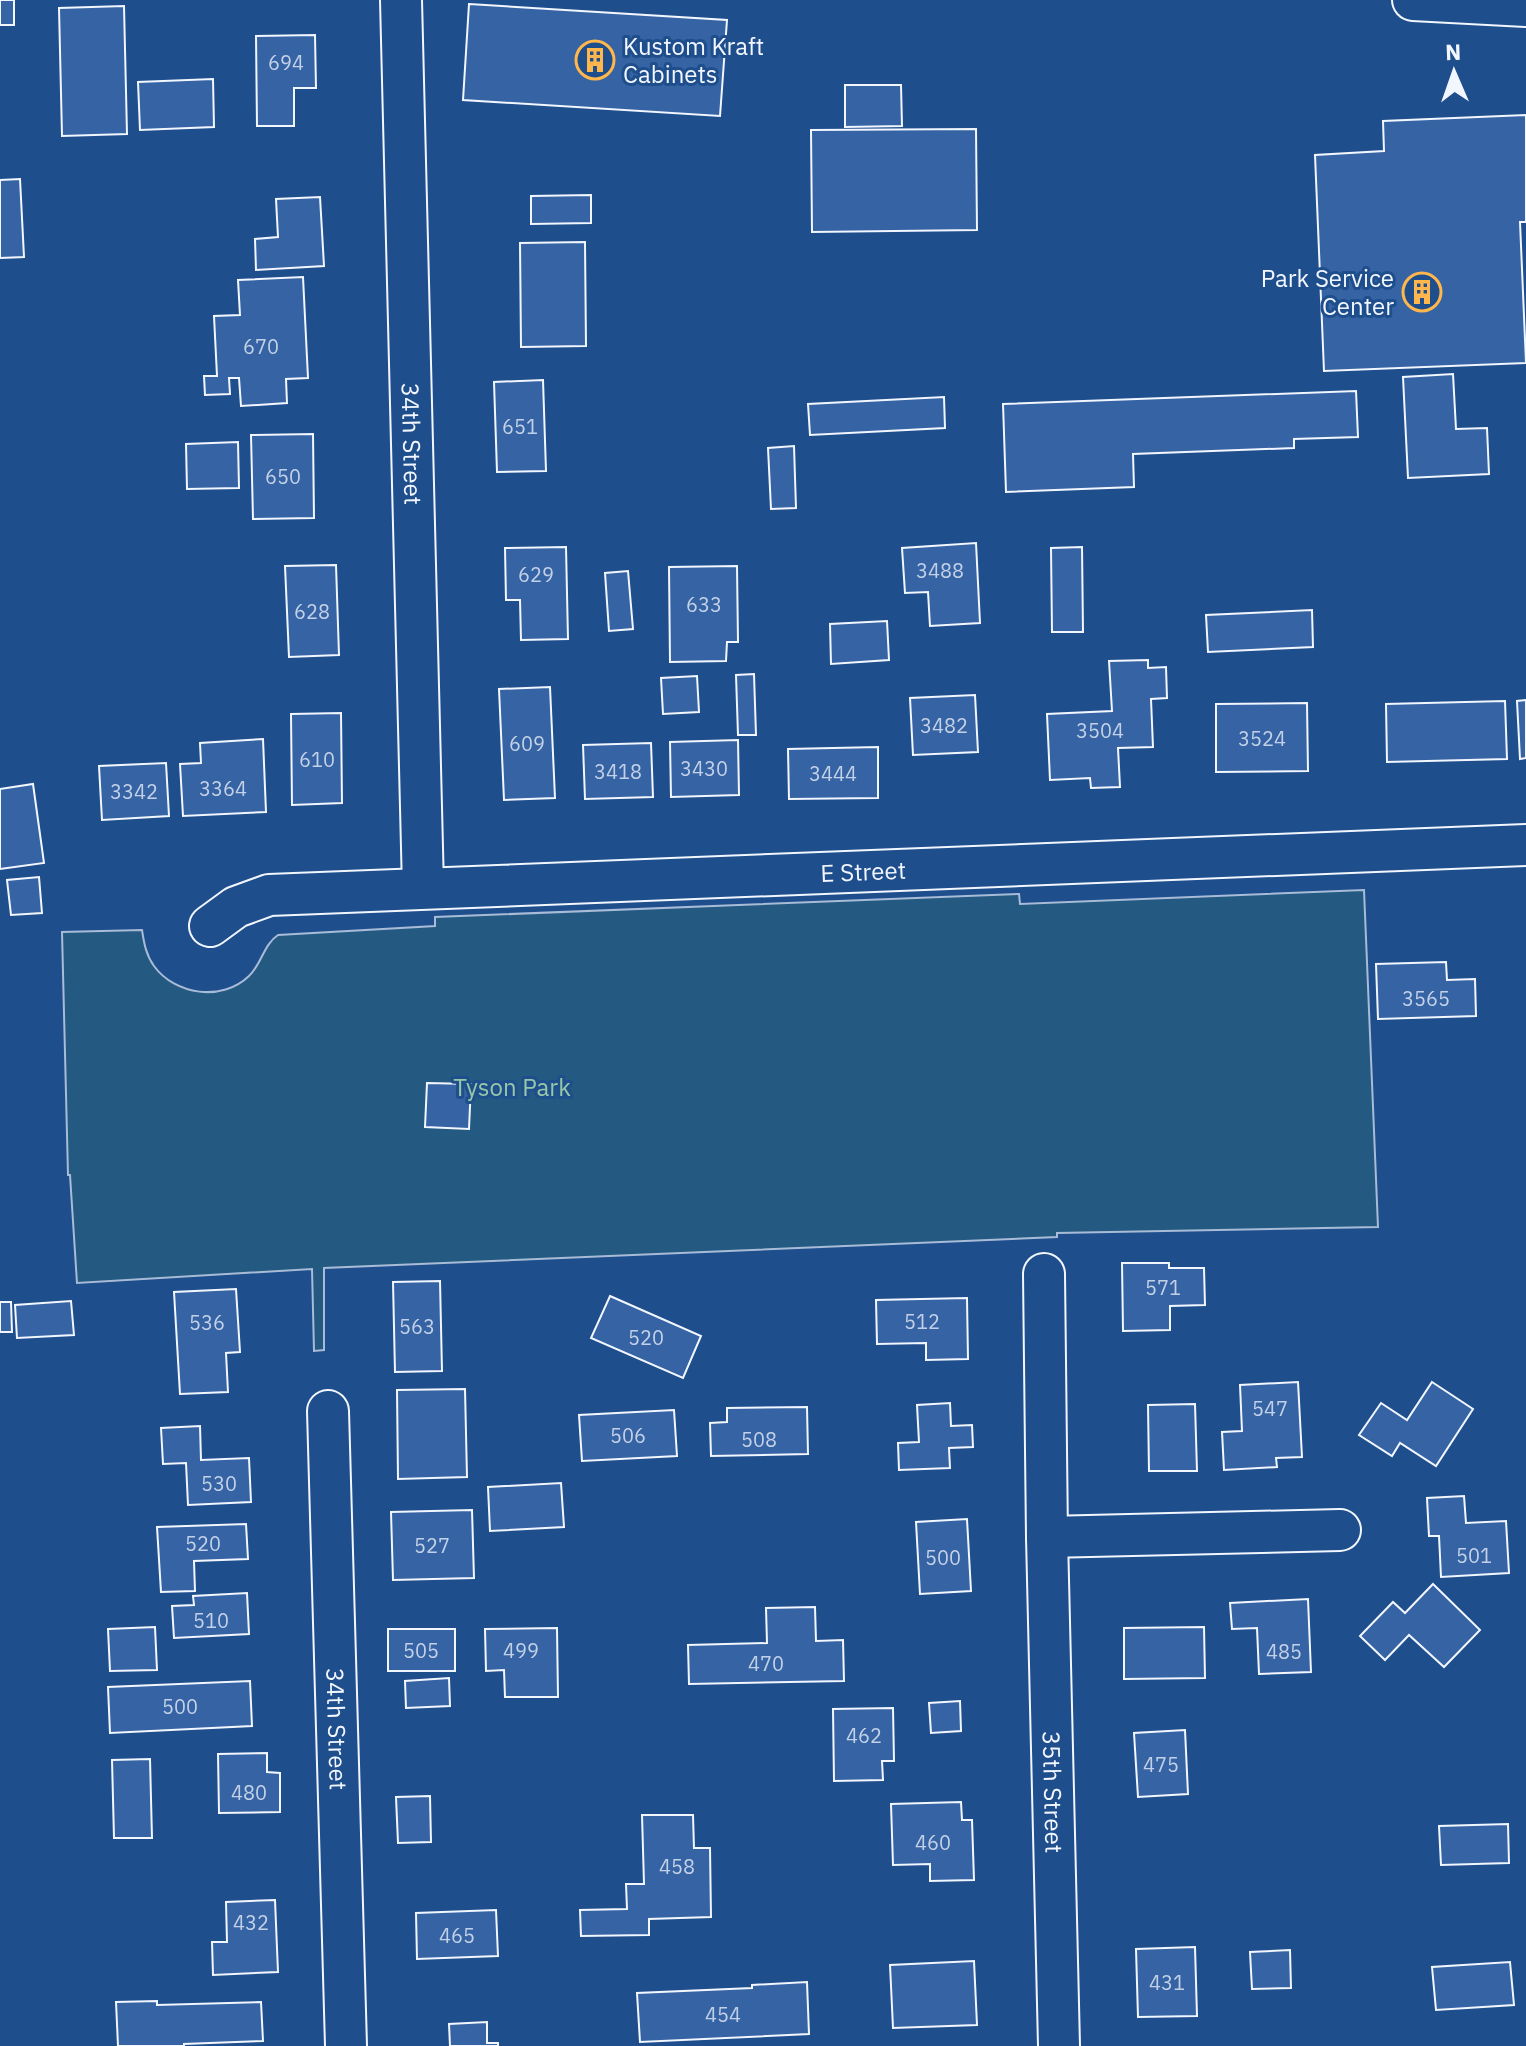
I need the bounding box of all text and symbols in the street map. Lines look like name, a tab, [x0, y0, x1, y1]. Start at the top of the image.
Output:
place label: Kustom Kraft Cabinets	[623, 30, 764, 90]
north arrow	[1414, 32, 1494, 112]
text: N	[1445, 37, 1462, 66]
building icon: Kustom Kraft Cabinets	[574, 39, 616, 81]
house number: 694	[268, 49, 304, 76]
place label: Park Service Center	[1261, 262, 1394, 322]
building icon: Park Service Center	[1401, 271, 1443, 313]
house number: 670	[243, 333, 279, 360]
street label: 34th Street	[394, 382, 430, 505]
house number: 651	[502, 413, 538, 440]
house number: 650	[265, 463, 301, 490]
house number: 3488	[916, 557, 964, 584]
house number: 629	[518, 561, 554, 588]
house number: 633	[686, 591, 722, 618]
house number: 628	[294, 598, 330, 625]
house number: 3482	[920, 712, 968, 739]
house number: 3504	[1076, 717, 1124, 744]
house number: 3524	[1238, 725, 1286, 752]
house number: 609	[509, 730, 545, 757]
house number: 610	[299, 746, 335, 773]
house number: 3430	[680, 755, 728, 782]
house number: 3418	[594, 758, 642, 785]
house number: 3444	[809, 760, 857, 787]
house number: 3364	[199, 775, 247, 802]
house number: 3342	[110, 778, 158, 805]
street label: E Street	[820, 854, 907, 889]
house number: 3565	[1402, 985, 1450, 1012]
park label: Tyson Park	[453, 1071, 571, 1103]
house number: 571	[1145, 1274, 1181, 1301]
house number: 512	[904, 1308, 940, 1335]
house number: 536	[189, 1309, 225, 1336]
house number: 563	[399, 1313, 435, 1340]
house number: 520	[628, 1324, 664, 1351]
house number: 547	[1252, 1395, 1288, 1422]
house number: 506	[610, 1422, 646, 1449]
house number: 508	[741, 1426, 777, 1453]
house number: 530	[201, 1470, 237, 1497]
house number: 520	[185, 1530, 221, 1557]
house number: 527	[414, 1532, 450, 1559]
house number: 501	[1456, 1542, 1492, 1569]
house number: 500	[925, 1544, 961, 1571]
house number: 510	[193, 1607, 229, 1634]
house number: 505	[403, 1637, 439, 1664]
house number: 499	[503, 1637, 539, 1664]
house number: 485	[1266, 1638, 1302, 1665]
house number: 470	[748, 1650, 784, 1677]
street label: 34th Street	[319, 1667, 355, 1791]
house number: 500	[162, 1693, 198, 1720]
house number: 462	[846, 1722, 882, 1749]
street label: 35th Street	[1036, 1730, 1070, 1854]
house number: 475	[1143, 1751, 1179, 1778]
house number: 480	[231, 1779, 267, 1806]
house number: 460	[915, 1829, 951, 1856]
house number: 458	[659, 1853, 695, 1880]
house number: 432	[233, 1909, 269, 1936]
house number: 465	[439, 1922, 475, 1949]
house number: 431	[1149, 1969, 1185, 1996]
house number: 454	[705, 2001, 741, 2028]

